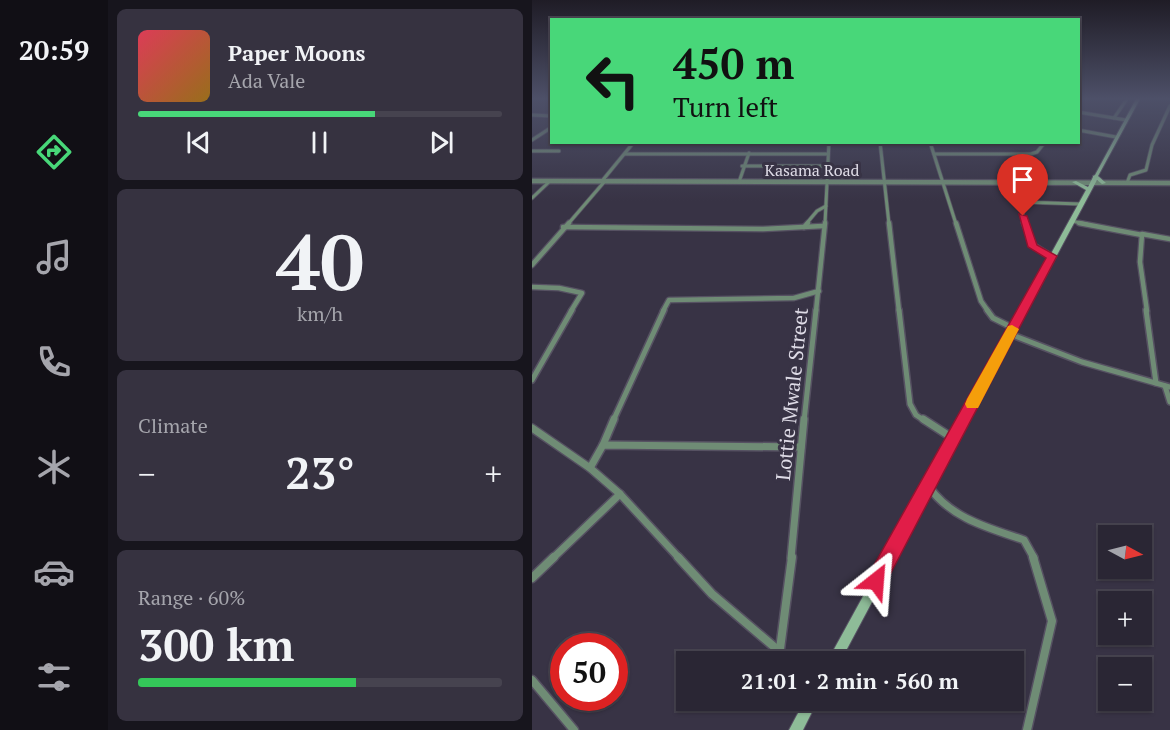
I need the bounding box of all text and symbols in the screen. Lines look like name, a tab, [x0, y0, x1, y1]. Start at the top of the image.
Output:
text: 20:59	[19, 32, 89, 68]
text: 450 m	[673, 35, 794, 91]
text: Paper Moons	[228, 38, 366, 67]
icon: left	[574, 42, 652, 120]
text: Ada Vale	[228, 67, 305, 94]
text: Turn left	[673, 89, 778, 125]
icon: previous	[182, 126, 215, 159]
icon: pause	[303, 126, 336, 159]
icon: next	[425, 126, 458, 159]
icon: directions	[33, 131, 75, 173]
pin	[997, 154, 1048, 216]
street label: Kasama Road	[765, 159, 860, 181]
icon: arrive	[1006, 163, 1039, 196]
text: 40	[276, 209, 364, 312]
icon: music	[33, 236, 75, 278]
text: km/h	[297, 300, 343, 327]
street label: Lottie Mwale Street	[769, 306, 814, 482]
icon: phone	[33, 341, 75, 383]
text: Climate	[138, 412, 208, 439]
text: 23°	[285, 442, 355, 502]
icon: climate	[33, 446, 75, 488]
text: −	[138, 452, 156, 495]
text: +	[484, 452, 502, 495]
north arrow	[1098, 525, 1152, 579]
map controls	[1098, 525, 1152, 711]
position arrow	[844, 549, 908, 613]
icon: car	[33, 551, 75, 593]
text: Range · 60%	[138, 584, 245, 611]
button: +	[1098, 591, 1152, 645]
text: 300 km	[138, 614, 294, 674]
speed limit sign: 50	[550, 633, 628, 711]
icon: filters	[33, 656, 75, 698]
button: −	[1098, 657, 1152, 711]
text: 21:01 · 2 min · 560 m	[741, 666, 959, 695]

